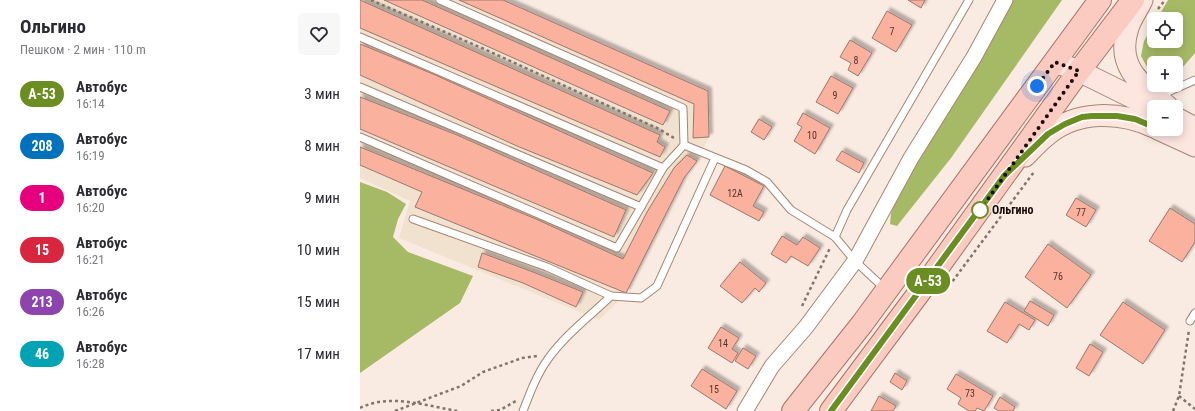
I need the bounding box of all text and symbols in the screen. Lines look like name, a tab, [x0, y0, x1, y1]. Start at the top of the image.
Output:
map controls	[1147, 12, 1183, 136]
button: locate	[1147, 12, 1183, 48]
button: heart	[298, 13, 340, 55]
text: Ольгино	[20, 15, 86, 38]
house number: 7	[890, 26, 895, 37]
text: Пешком · 2 мин · 110 m	[20, 42, 146, 57]
house number: 8	[854, 55, 859, 66]
button: +	[1147, 56, 1183, 92]
your location	[1027, 76, 1047, 96]
text: Автобус	[76, 78, 127, 96]
text: 3 мин	[304, 85, 340, 103]
text: А-53	[28, 86, 56, 102]
house number: 9	[833, 90, 838, 101]
text: 16:14	[76, 96, 105, 111]
button: −	[1147, 100, 1183, 136]
text: Автобус	[76, 130, 127, 148]
house number: 10	[807, 130, 817, 141]
text: 8 мин	[304, 137, 340, 155]
text: 208	[31, 138, 53, 154]
text: 16:19	[76, 148, 105, 163]
text: Автобус	[76, 182, 127, 200]
house number: 12А	[727, 188, 743, 199]
text: 9 мин	[304, 189, 340, 207]
text: 1	[38, 190, 46, 206]
text: 16:20	[76, 200, 105, 215]
marker: Ольгино	[971, 201, 989, 219]
place label: Ольгино	[992, 203, 1034, 217]
house number: 77	[1076, 207, 1086, 218]
text: Автобус	[76, 234, 127, 252]
text: 10 мин	[297, 241, 340, 259]
text: 15	[35, 242, 49, 258]
text: 16:21	[76, 252, 105, 267]
line badge: А-53	[900, 268, 956, 294]
house number: 76	[1053, 271, 1063, 282]
text: А-53	[914, 273, 942, 289]
text: Автобус	[76, 286, 127, 304]
text: 15 мин	[297, 293, 340, 311]
text: 213	[31, 294, 53, 310]
text: 16:26	[76, 304, 105, 319]
text: Автобус	[76, 338, 127, 356]
house number: 14	[718, 338, 728, 349]
text: 17 мин	[297, 345, 340, 363]
text: 46	[35, 346, 49, 362]
text: 16:28	[76, 356, 105, 371]
house number: 15	[709, 384, 719, 395]
house number: 73	[965, 388, 975, 399]

